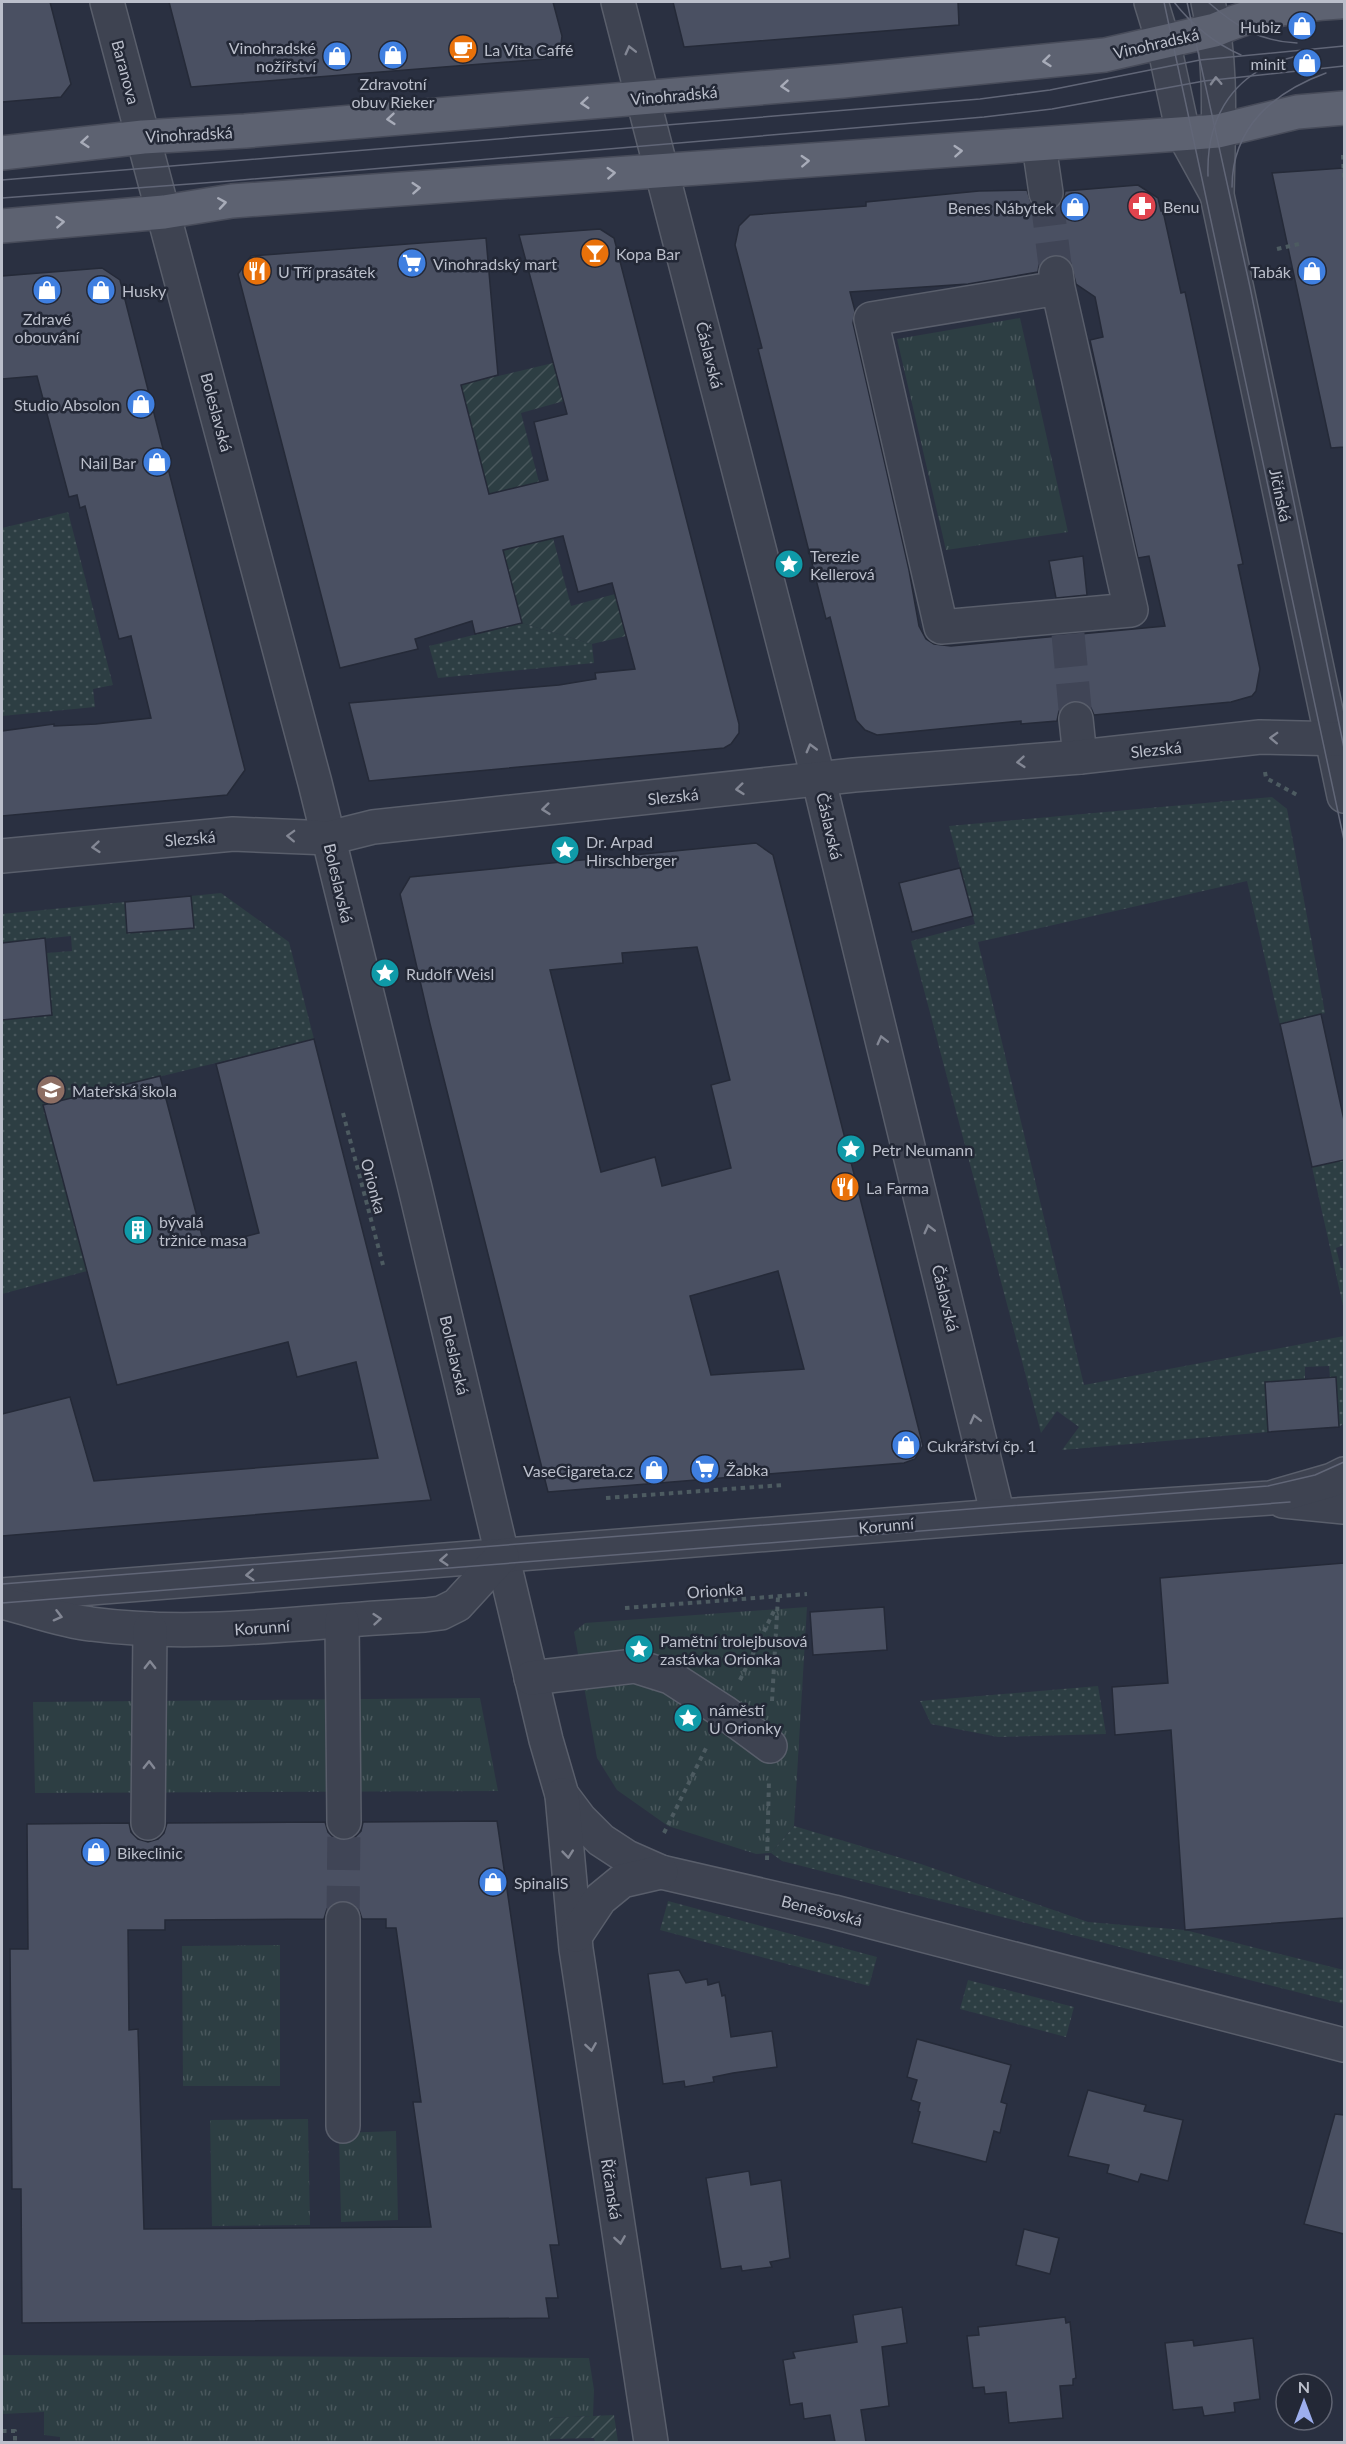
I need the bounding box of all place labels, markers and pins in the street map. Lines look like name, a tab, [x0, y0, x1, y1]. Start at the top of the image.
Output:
shop icon: Hubiz	[1286, 10, 1318, 42]
place label: Hubiz	[1240, 17, 1281, 36]
cafe icon: La Vita Caffé	[447, 33, 479, 65]
place label: Vinohradské nožířství	[229, 38, 317, 75]
shop icon: Zdravotní obuv Rieker	[377, 39, 409, 71]
shop icon: Vinohradské nožířství	[321, 40, 353, 72]
place label: La Vita Caffé	[484, 40, 574, 59]
shop icon: minit	[1291, 47, 1323, 79]
place label: minit	[1250, 54, 1286, 73]
place label: Zdravotní obuv Rieker	[351, 74, 435, 111]
pharmacy icon: Benu	[1126, 190, 1158, 222]
shop icon: Benes Nábytek	[1059, 191, 1091, 223]
place label: Benu	[1163, 197, 1200, 216]
place label: Benes Nábytek	[948, 198, 1055, 217]
bar icon: Kopa Bar	[579, 237, 611, 269]
place label: Kopa Bar	[616, 244, 680, 263]
supermarket icon: Vinohradský mart	[396, 247, 428, 279]
place label: Vinohradský mart	[433, 254, 557, 273]
restaurant icon: U Tří prasátek	[241, 255, 273, 287]
shop icon: Tabák	[1296, 255, 1328, 287]
place label: U Tří prasátek	[278, 262, 376, 281]
place label: Tabák	[1250, 262, 1292, 281]
shop icon: Zdravé obouvání	[31, 274, 63, 306]
shop icon: Husky	[85, 274, 117, 306]
place label: Husky	[122, 281, 167, 300]
place label: Zdravé obouvání	[15, 309, 81, 346]
shop icon: Studio Absolon	[125, 388, 157, 420]
place label: Studio Absolon	[14, 395, 120, 414]
shop icon: Nail Bar	[141, 446, 173, 478]
place label: Nail Bar	[80, 453, 136, 472]
place label: Terezie Kellerová	[810, 546, 875, 583]
place icon: Terezie Kellerová	[773, 548, 805, 580]
place label: Dr. Arpad Hirschberger	[586, 832, 677, 869]
place icon: Dr. Arpad Hirschberger	[549, 834, 581, 866]
place icon: Rudolf Weisl	[369, 957, 401, 989]
place label: Rudolf Weisl	[406, 964, 494, 983]
school or university icon: Mateřská škola	[35, 1074, 67, 1106]
place label: Mateřská škola	[72, 1081, 177, 1100]
place icon: Petr Neumann	[835, 1133, 867, 1165]
place label: Petr Neumann	[872, 1140, 973, 1159]
restaurant icon: La Farma	[829, 1171, 861, 1203]
place label: La Farma	[866, 1178, 929, 1197]
place label: bývalá tržnice masa	[159, 1212, 247, 1249]
building icon: bývalá tržnice masa	[122, 1214, 154, 1246]
shop icon: Cukrářství čp. 1	[890, 1429, 922, 1461]
place label: Cukrářství čp. 1	[927, 1436, 1037, 1455]
supermarket icon: Žabka	[689, 1453, 721, 1485]
shop icon: VaseCigareta.cz	[638, 1454, 670, 1486]
place label: Žabka	[726, 1460, 769, 1479]
place label: VaseCigareta.cz	[523, 1461, 633, 1480]
place label: Pamětní trolejbusová zastávka Orionka	[660, 1631, 808, 1668]
place icon: Pamětní trolejbusová zastávka Orionka	[623, 1633, 655, 1665]
place label: náměstí U Orionky	[709, 1700, 782, 1737]
place icon: náměstí U Orionky	[672, 1702, 704, 1734]
shop icon: Bikeclinic	[80, 1836, 112, 1868]
place label: Bikeclinic	[117, 1843, 183, 1862]
shop icon: SpinaliS	[477, 1866, 509, 1898]
place label: SpinaliS	[514, 1873, 568, 1892]

